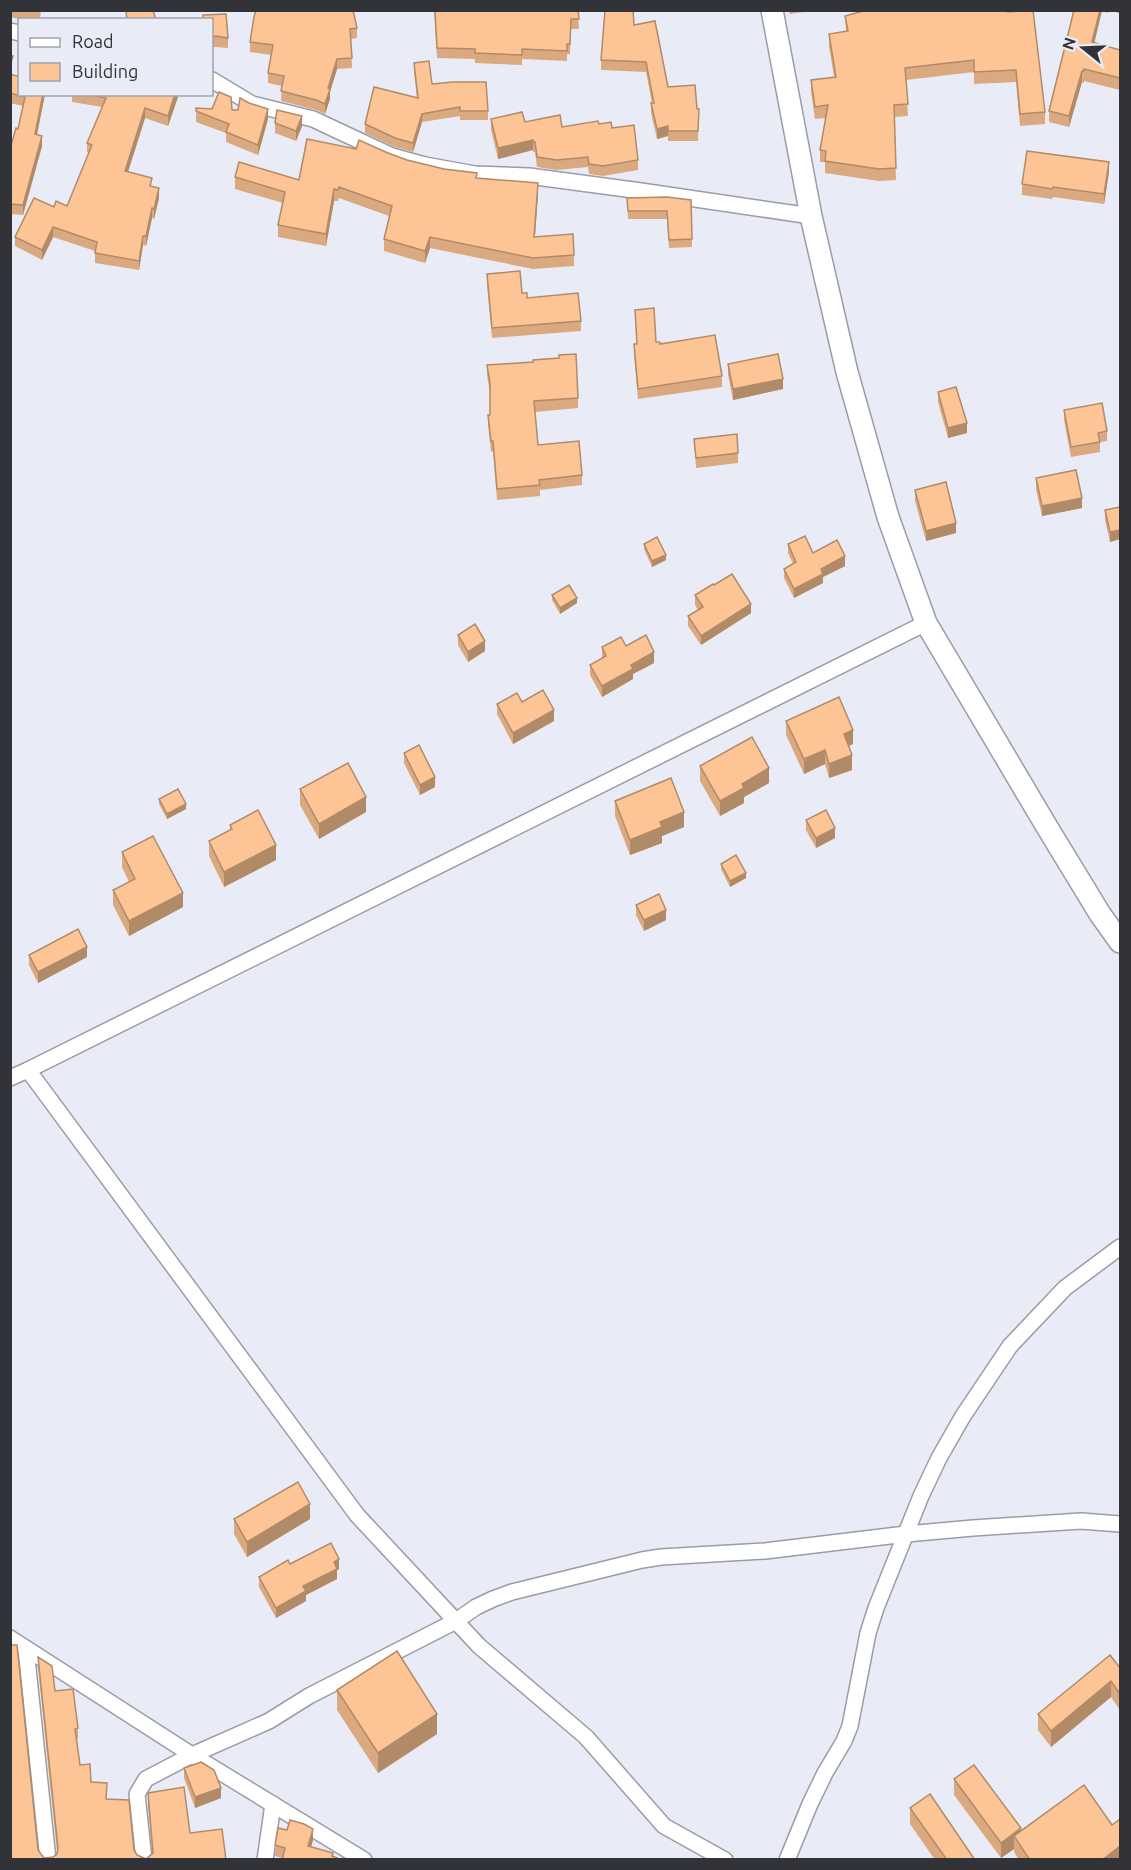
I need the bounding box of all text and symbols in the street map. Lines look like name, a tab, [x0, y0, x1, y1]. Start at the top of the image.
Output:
legend	[18, 18, 213, 96]
north arrow	[1053, 18, 1113, 78]
text: Road	[72, 31, 114, 51]
text: N	[1058, 35, 1079, 52]
text: Building	[72, 61, 138, 81]

